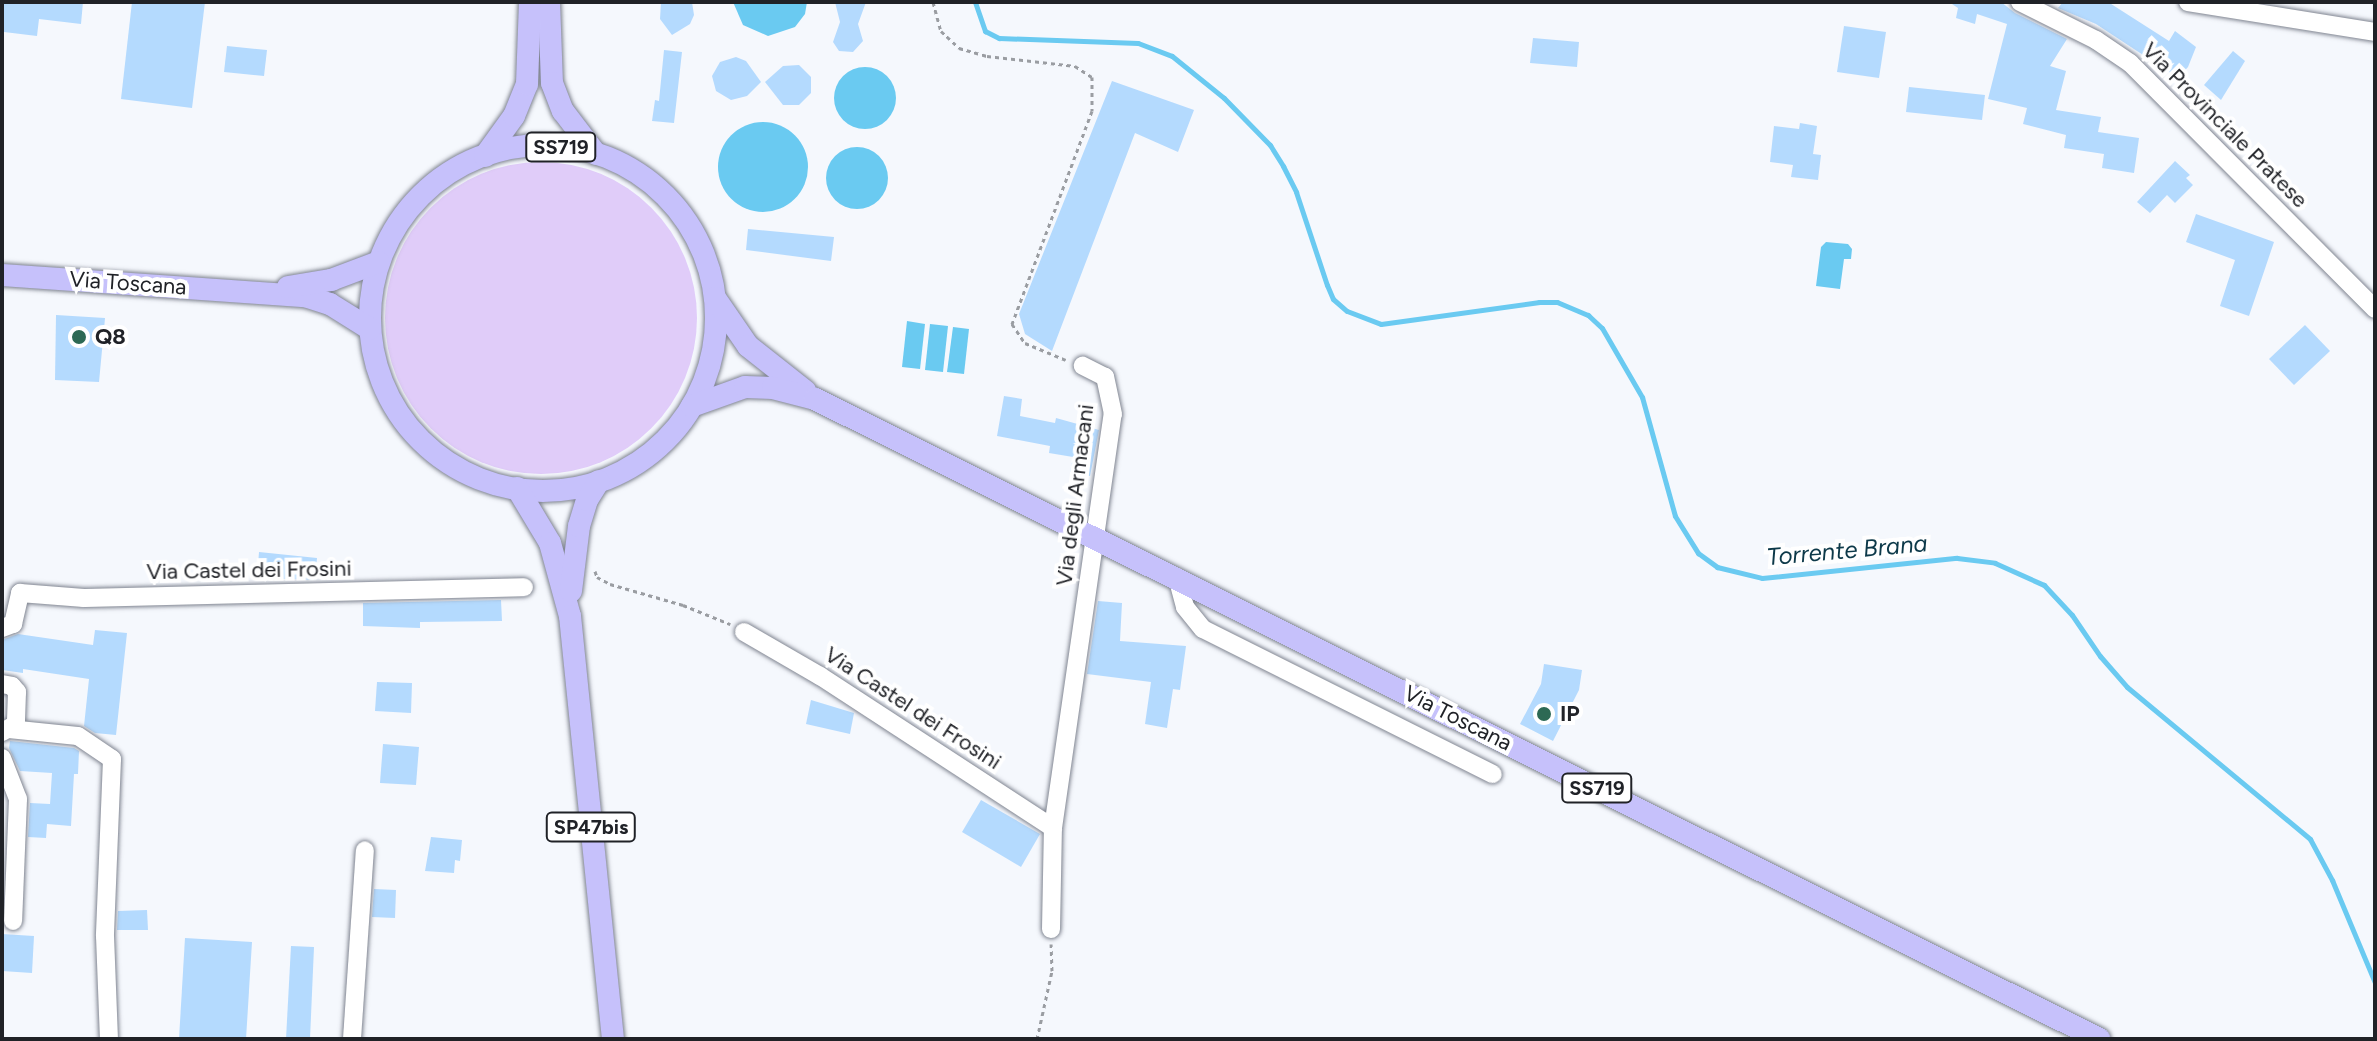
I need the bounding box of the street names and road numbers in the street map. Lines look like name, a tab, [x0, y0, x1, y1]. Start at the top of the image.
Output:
street label: Via Provinciale Pratese	[2137, 37, 2313, 213]
road number: SS719	[525, 131, 597, 163]
street label: Via Toscana	[69, 266, 187, 300]
street label: Via degli Armacani	[1051, 403, 1099, 587]
street label: Via Castel dei Frosini	[146, 555, 352, 585]
street label: Via Castel dei Frosini	[820, 641, 1006, 775]
street label: Via Toscana	[1400, 680, 1516, 756]
road number: SS719	[1561, 772, 1633, 804]
road number: SP47bis	[545, 811, 637, 843]

